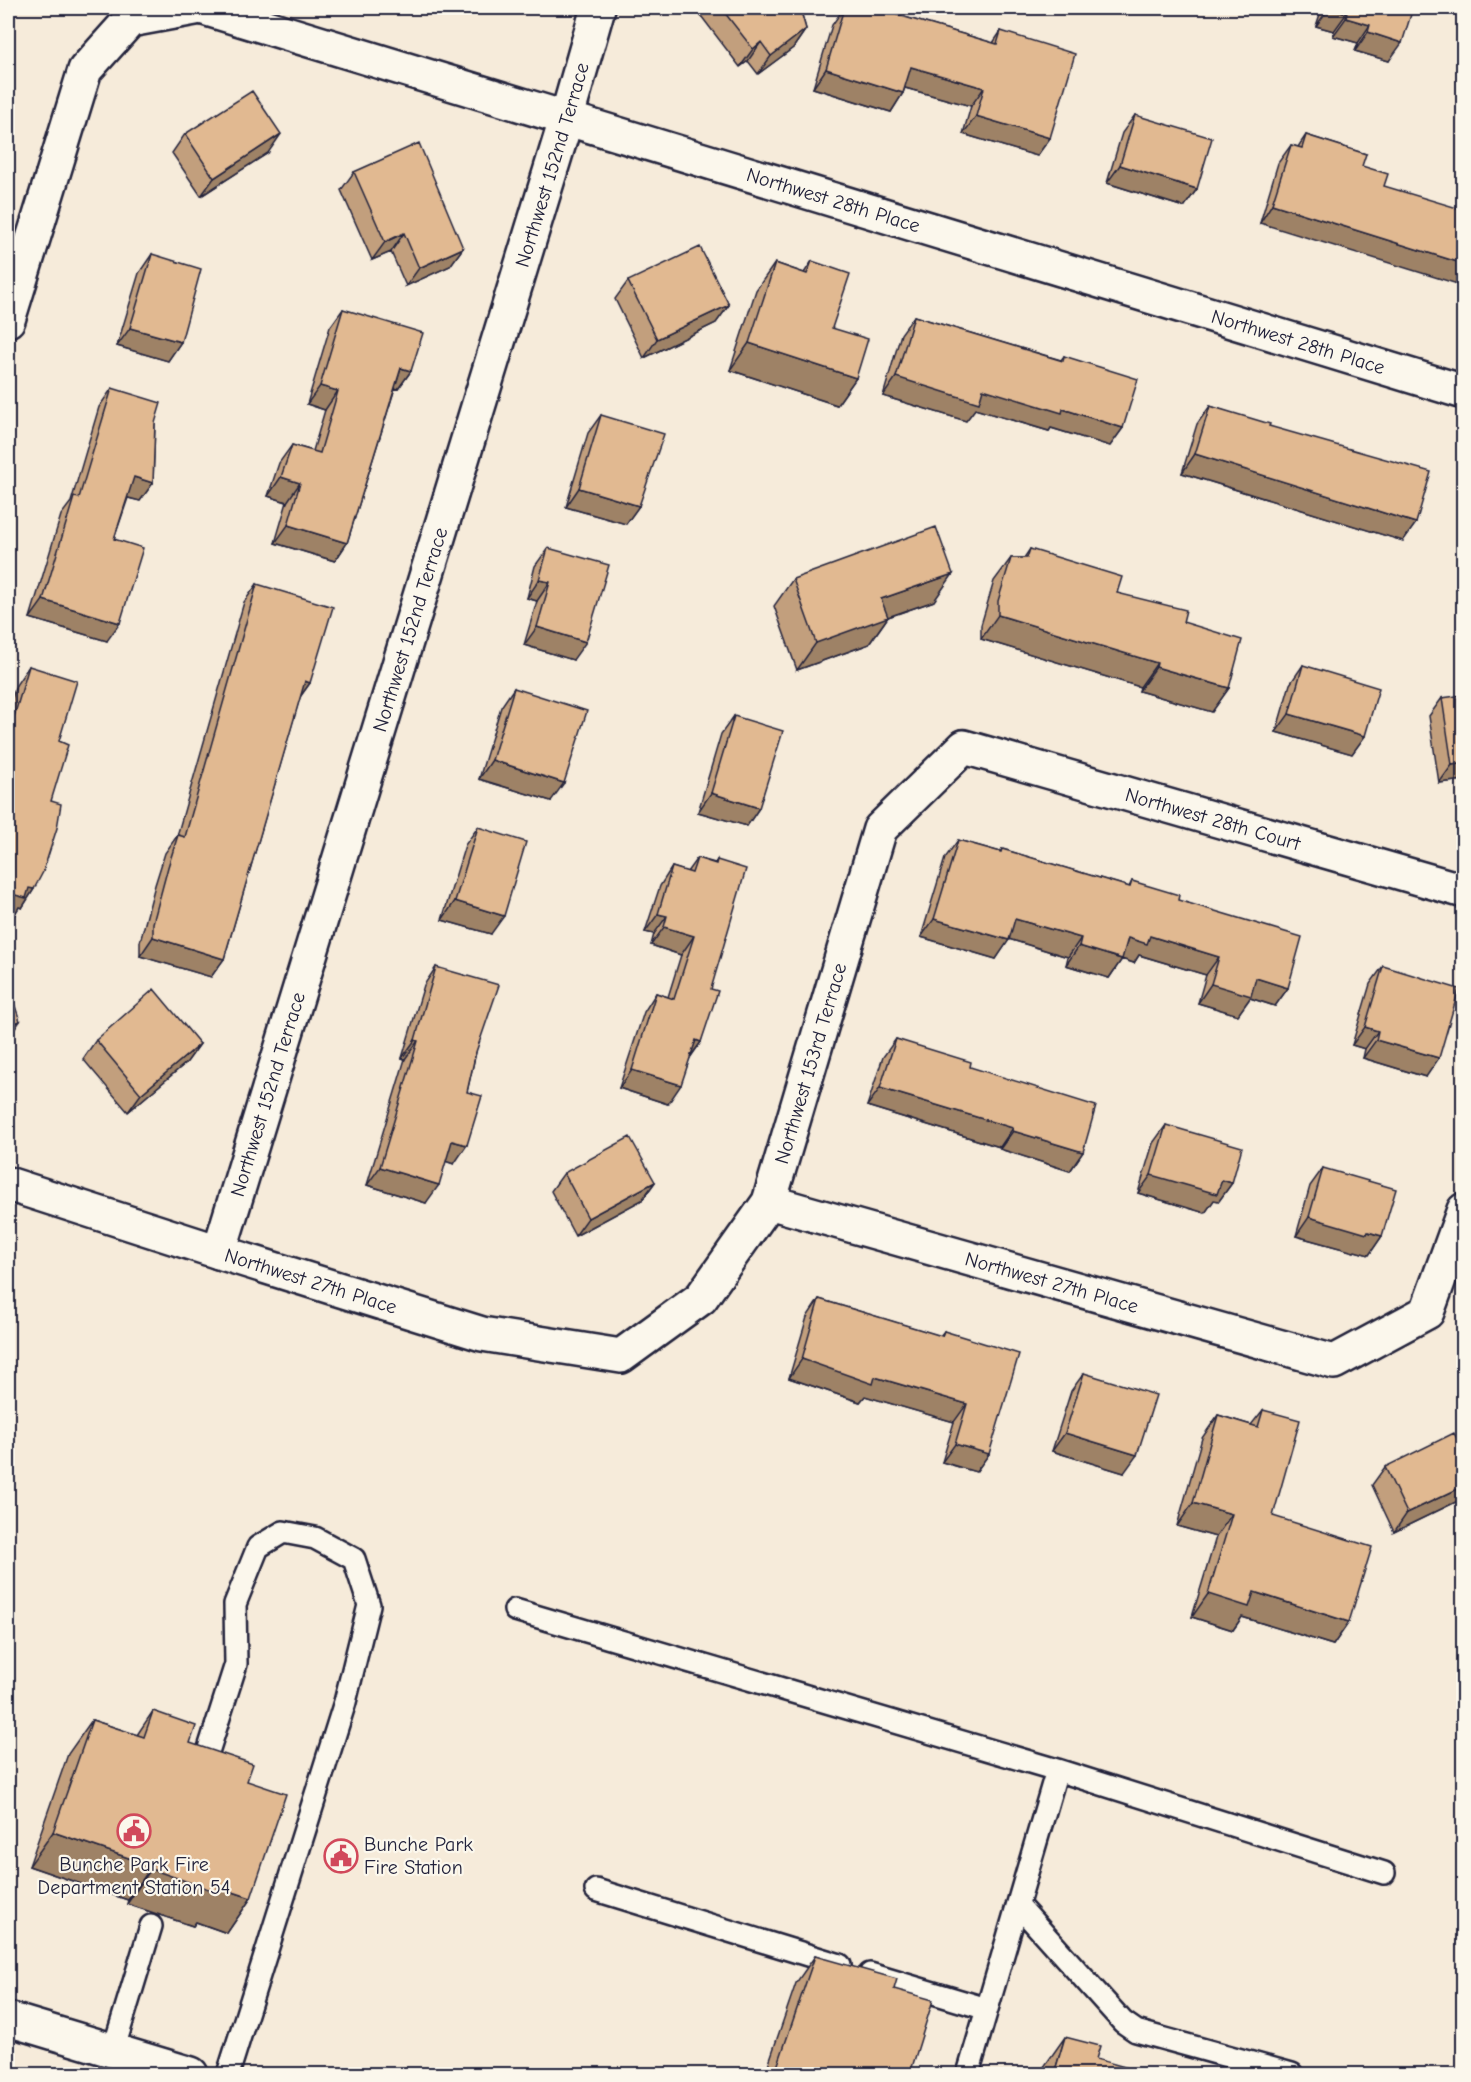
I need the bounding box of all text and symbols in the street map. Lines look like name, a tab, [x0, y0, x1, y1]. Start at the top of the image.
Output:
street label: Northwest 152nd Terrace	[510, 60, 593, 270]
street label: Northwest 28th Place	[744, 163, 923, 237]
street label: Northwest 28th Place	[1209, 304, 1388, 379]
street label: Northwest 152nd Terrace	[368, 525, 452, 735]
street label: Northwest 28th Court	[1123, 783, 1304, 855]
street label: Northwest 153rd Terrace	[769, 960, 851, 1167]
street label: Northwest 152nd Terrace	[225, 989, 310, 1199]
street label: Northwest 27th Place	[222, 1243, 400, 1318]
street label: Northwest 27th Place	[963, 1247, 1141, 1318]
public building icon: Bunche Park Fire Department Station 54	[116, 1813, 152, 1849]
place label: Bunche Park Fire Station	[364, 1833, 473, 1879]
public building icon: Bunche Park Fire Station	[323, 1838, 359, 1874]
place label: Bunche Park Fire Department Station 54	[38, 1853, 230, 1899]

